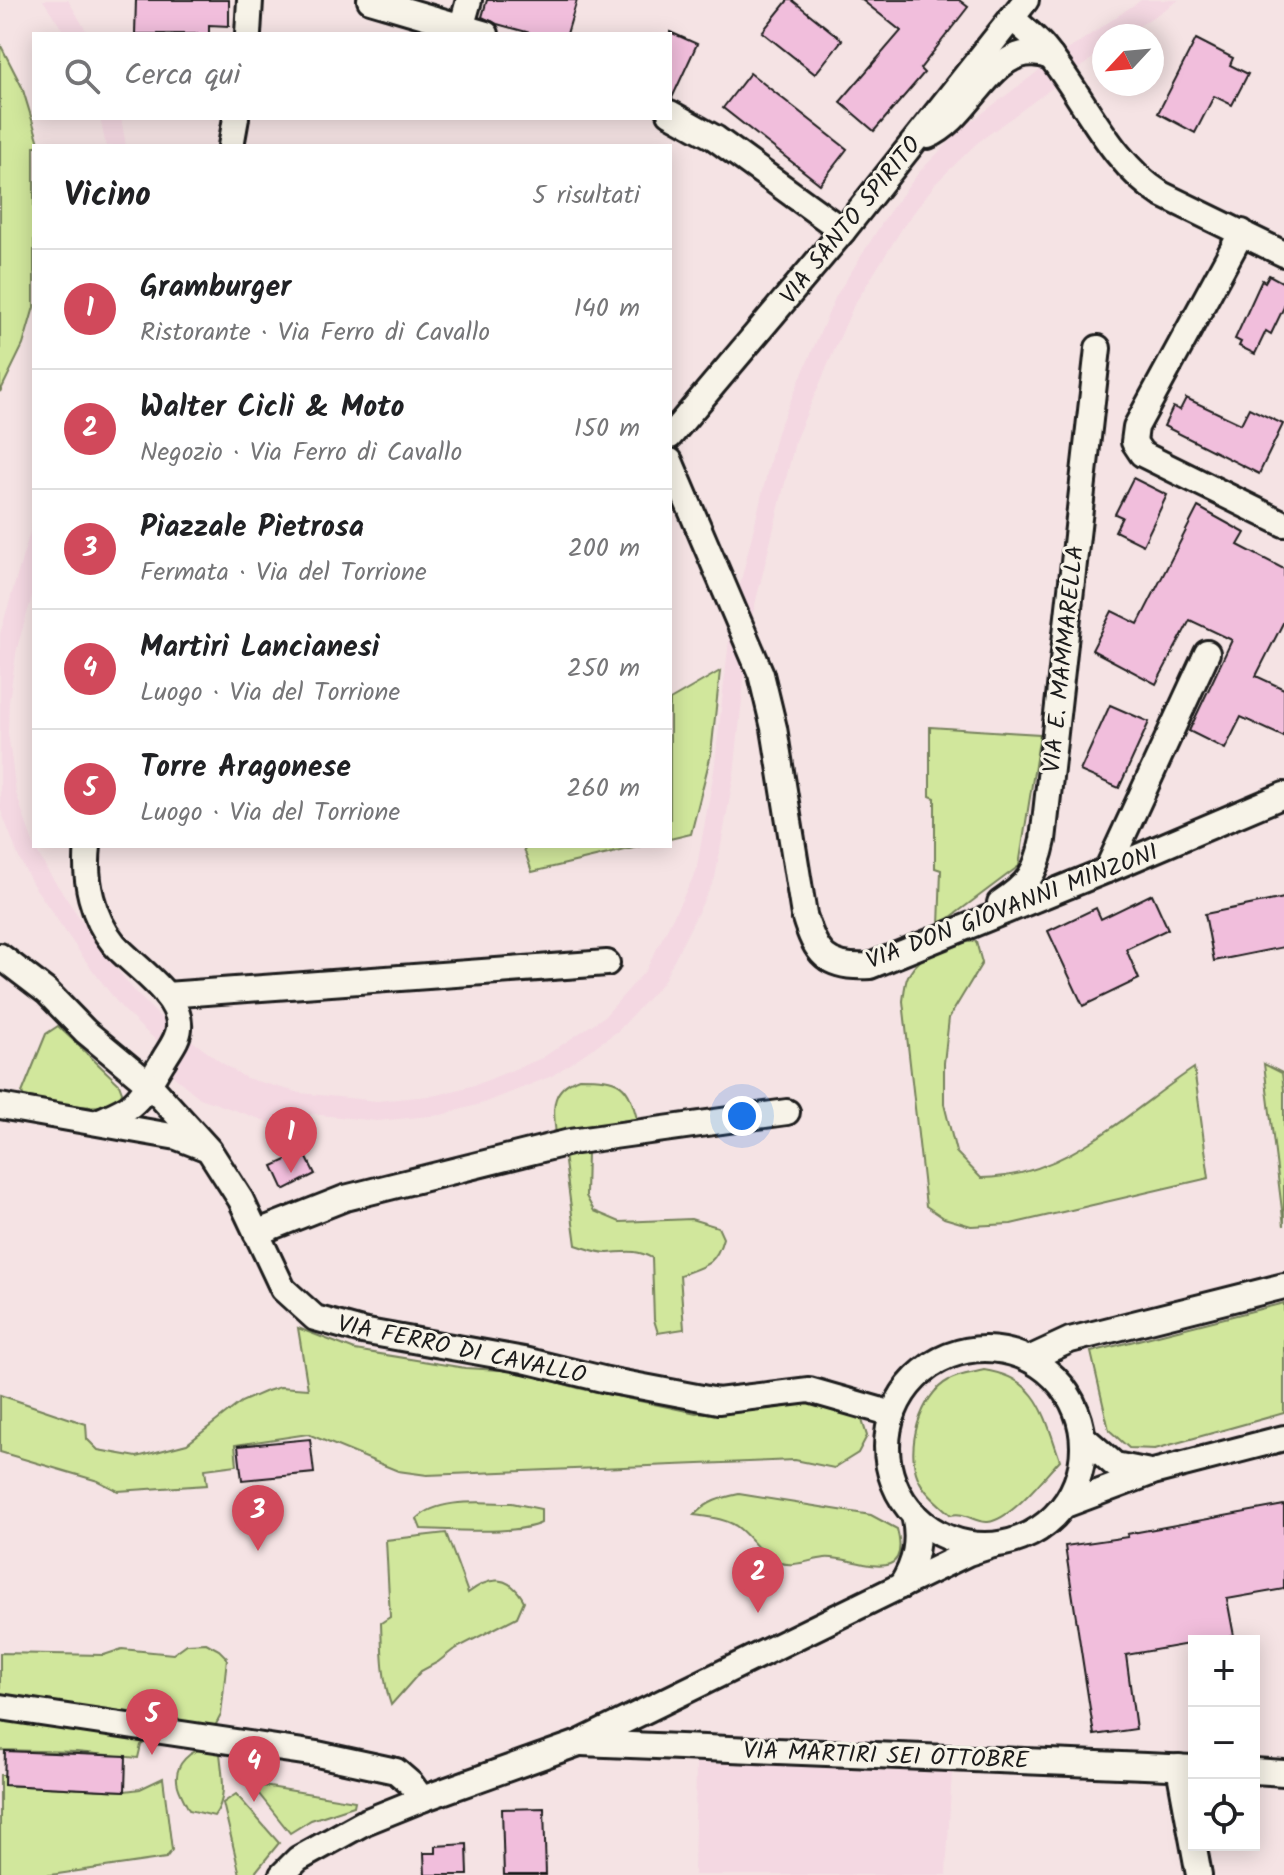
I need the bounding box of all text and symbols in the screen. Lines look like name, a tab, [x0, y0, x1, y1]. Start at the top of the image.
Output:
north arrow	[1092, 24, 1164, 96]
search box	[32, 32, 672, 120]
text: Cerca qui	[124, 52, 241, 100]
icon: search	[60, 54, 104, 98]
street label: VIA SANTO SPIRITO	[771, 128, 932, 314]
text: Vicino	[64, 169, 151, 223]
text: 5 risultati	[532, 175, 640, 217]
text: Gramburger	[140, 264, 291, 312]
text: 1	[86, 288, 94, 330]
text: 140 m	[573, 288, 640, 330]
text: Ristorante · Via Ferro di Cavallo	[140, 312, 490, 354]
text: Walter Cicli & Moto	[140, 384, 404, 432]
text: 2	[82, 408, 98, 450]
text: 150 m	[574, 408, 640, 450]
text: Negozio · Via Ferro di Cavallo	[140, 432, 462, 474]
text: Piazzale Pietrosa	[140, 504, 364, 552]
text: 3	[83, 528, 97, 570]
text: 200 m	[568, 528, 640, 570]
street label: VIA E. MAMMARELLA	[1033, 543, 1096, 775]
text: Fermata · Via del Torrione	[140, 552, 427, 594]
text: Martiri Lancianesi	[140, 624, 380, 672]
text: 4	[83, 648, 97, 690]
text: 250 m	[567, 648, 640, 690]
text: Luogo · Via del Torrione	[140, 672, 400, 714]
text: Torre Aragonese	[140, 744, 351, 792]
text: 5	[83, 768, 97, 810]
text: 260 m	[566, 768, 640, 810]
text: Luogo · Via del Torrione	[140, 792, 400, 834]
street label: VIA DON GIOVANNI MINZONI	[861, 834, 1164, 981]
your location	[722, 1096, 762, 1136]
pin: 1	[265, 1107, 317, 1173]
street label: VIA FERRO DI CAVALLO	[334, 1305, 590, 1396]
pin: 3	[232, 1485, 284, 1551]
pin: 2	[732, 1547, 784, 1613]
map controls	[1188, 1635, 1260, 1851]
button: +	[1188, 1635, 1260, 1707]
pin: 5	[126, 1689, 178, 1755]
button: −	[1188, 1707, 1260, 1779]
street label: VIA MARTIRI SEI OTTOBRE	[743, 1732, 1030, 1781]
pin: 4	[228, 1736, 280, 1802]
button: locate	[1188, 1779, 1260, 1851]

